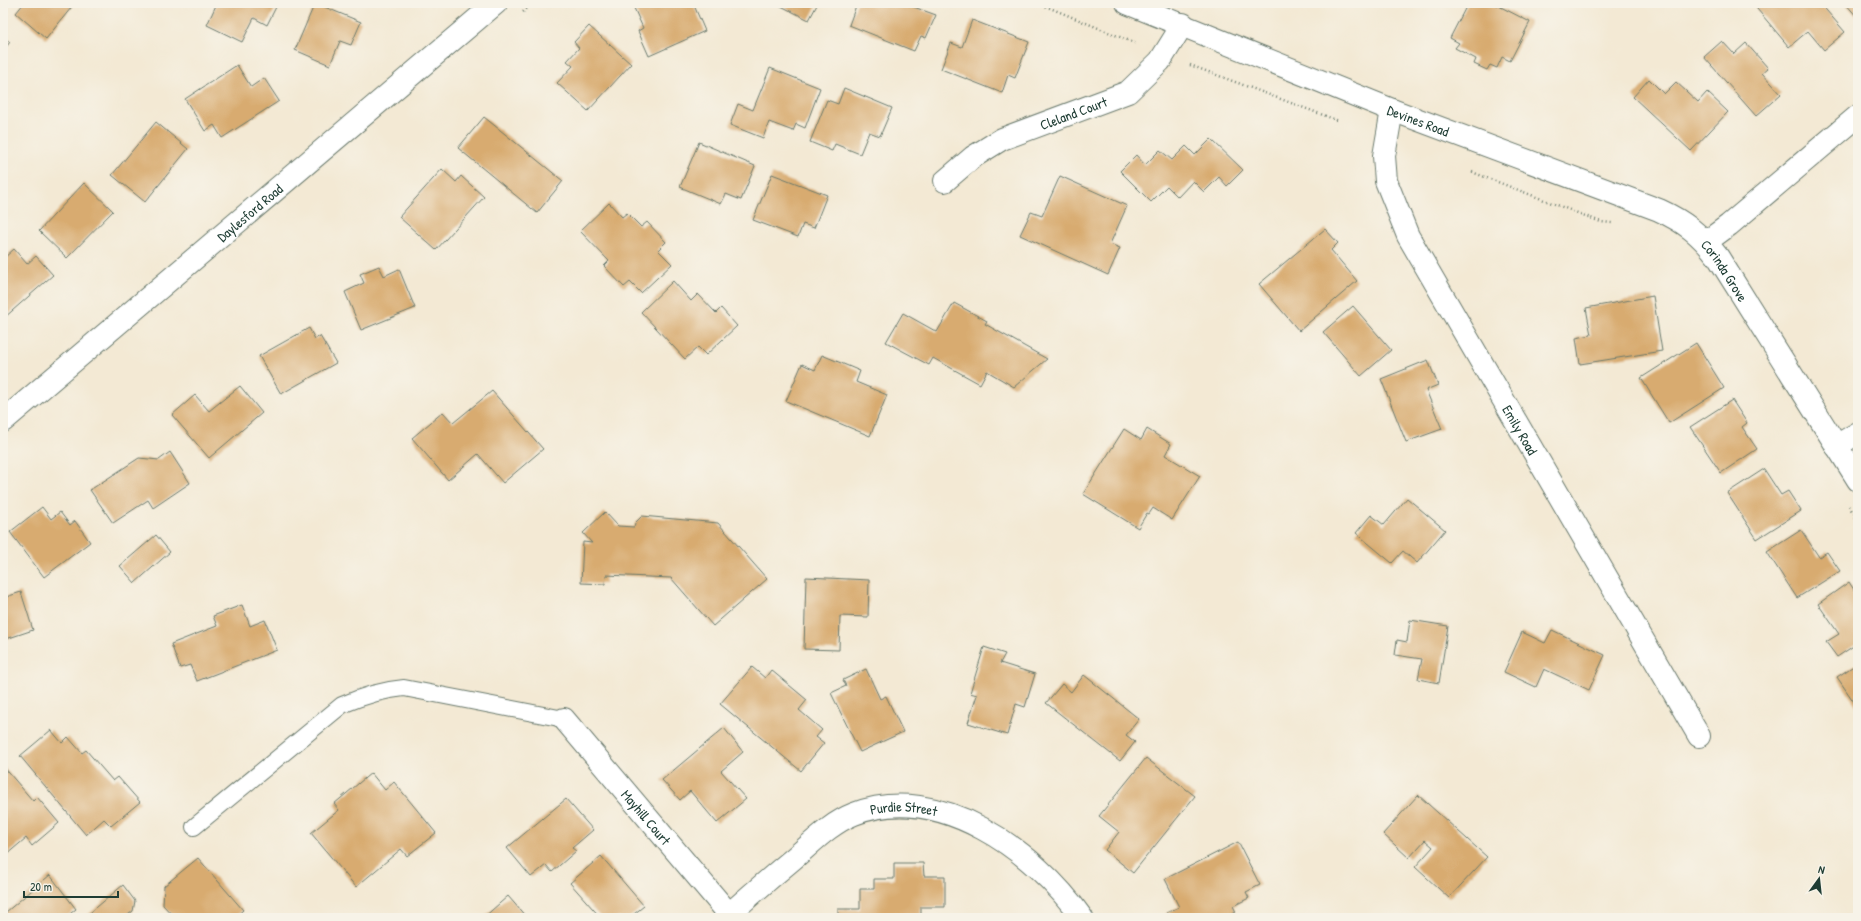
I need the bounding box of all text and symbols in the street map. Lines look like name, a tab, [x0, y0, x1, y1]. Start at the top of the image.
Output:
street label: Cleland Court	[1037, 91, 1110, 134]
street label: Devines Road	[1385, 100, 1452, 140]
street label: Daylesford Road	[212, 178, 287, 245]
street label: Corinda Grove	[1697, 235, 1753, 305]
street label: Emily Road	[1499, 401, 1543, 458]
street label: Mayhill Court	[618, 785, 676, 849]
street label: Purdie Street	[868, 796, 940, 820]
north arrow	[1799, 859, 1839, 899]
text: N	[1817, 862, 1826, 877]
scale bar	[24, 873, 118, 899]
text: 20 m	[30, 878, 52, 895]

